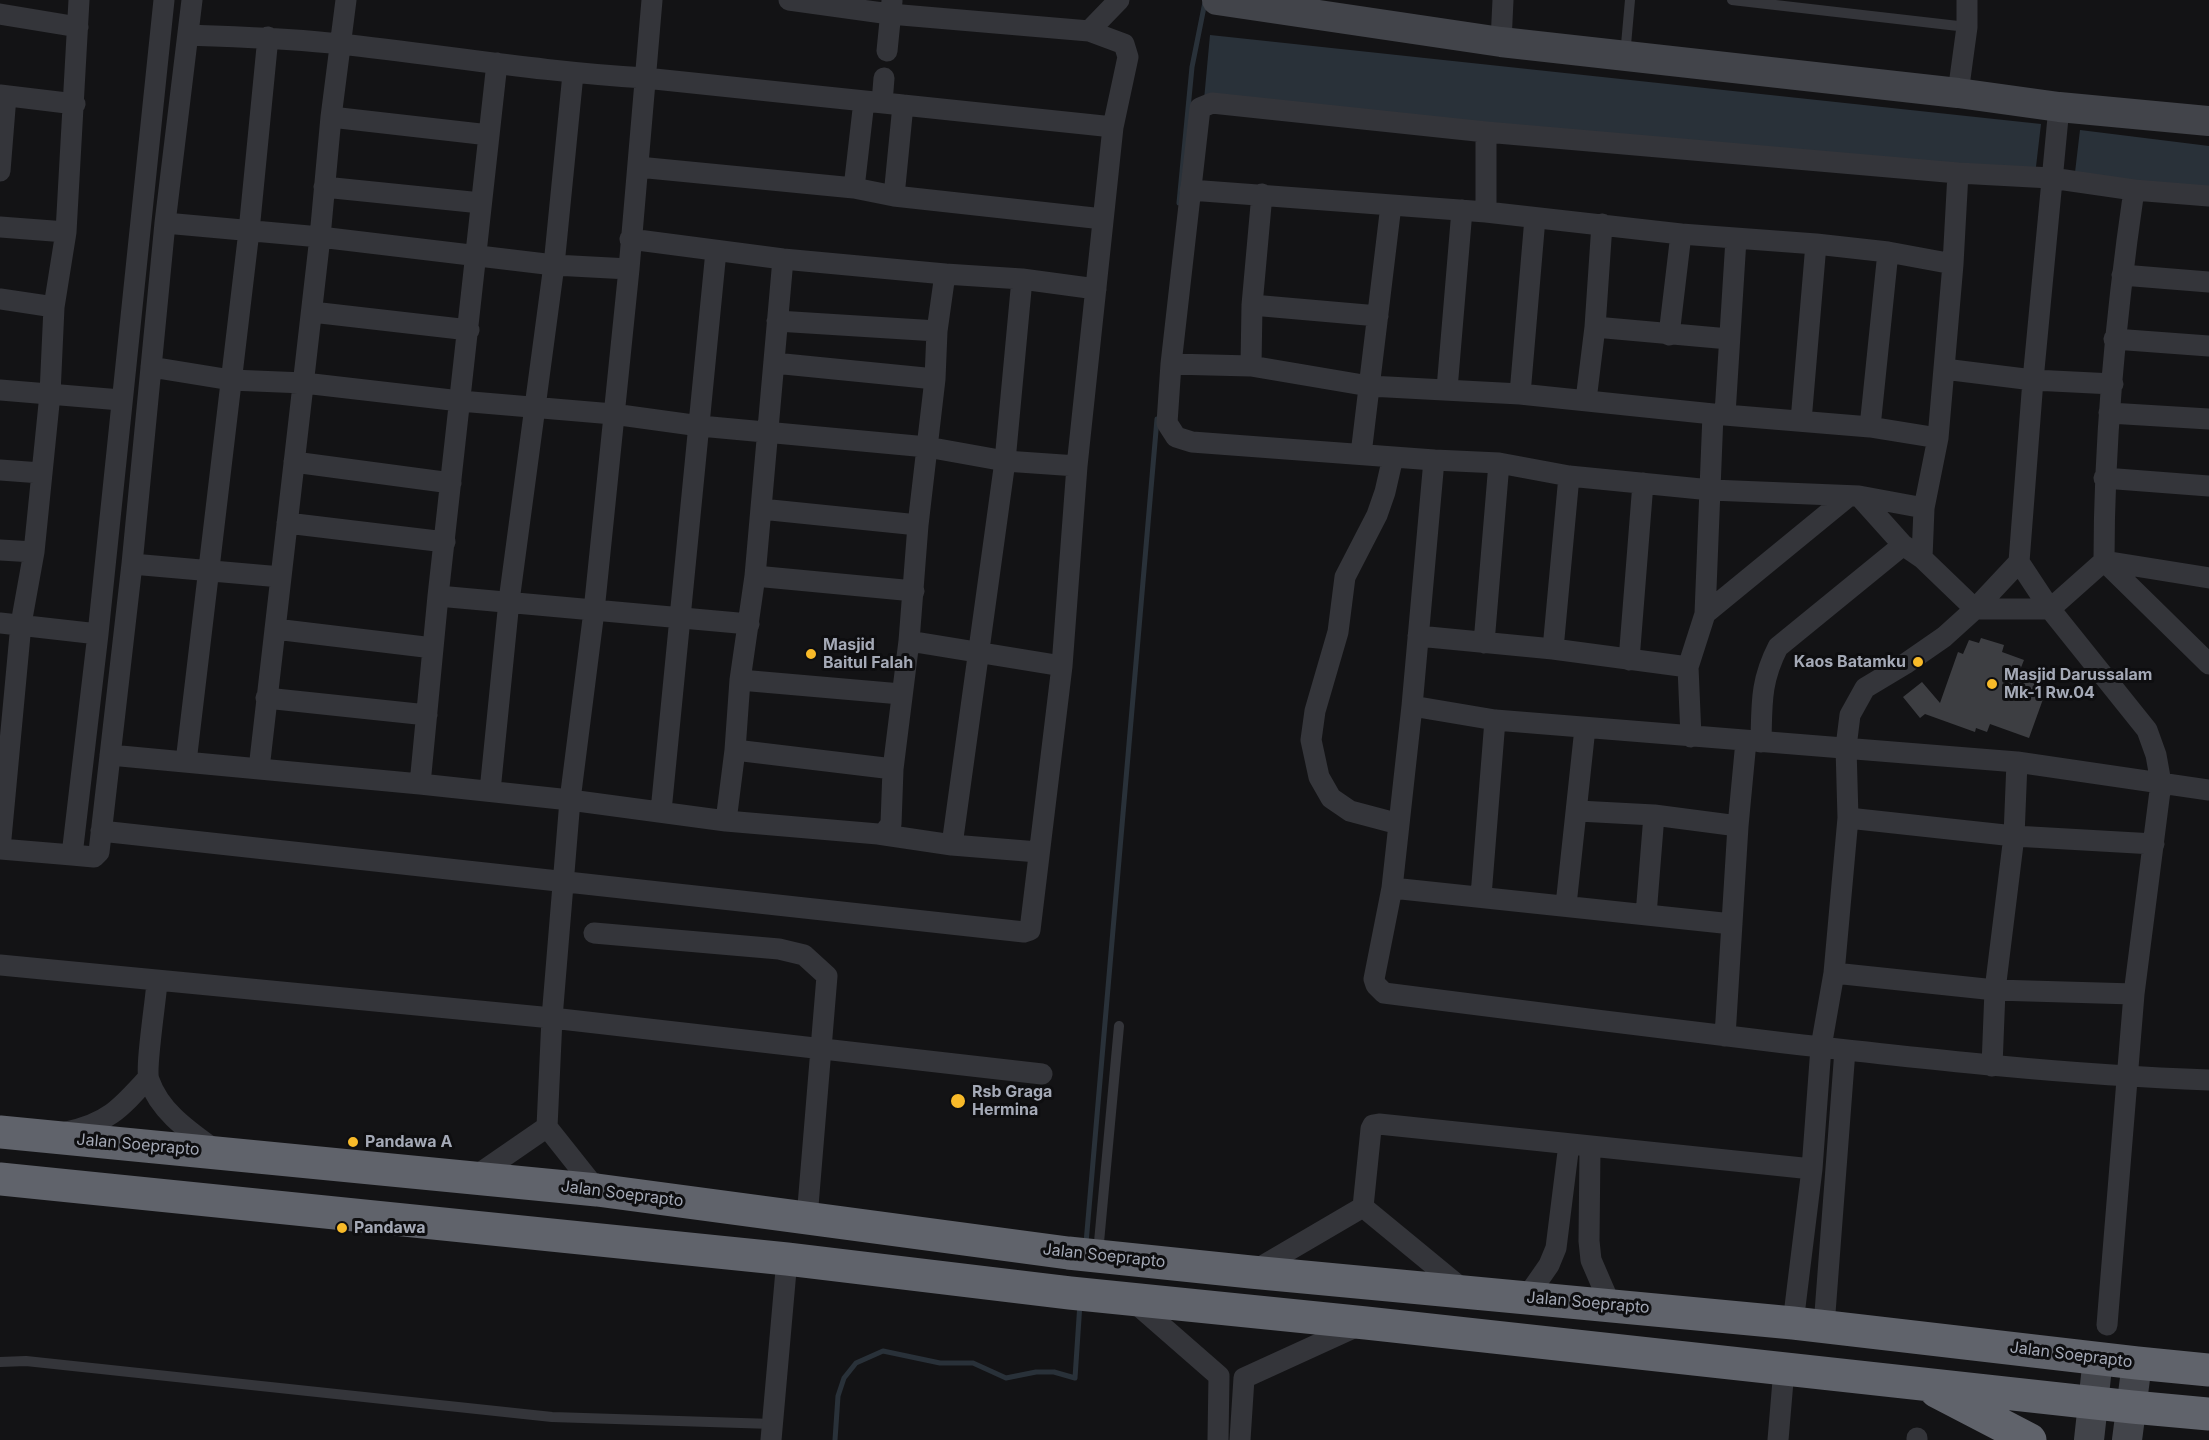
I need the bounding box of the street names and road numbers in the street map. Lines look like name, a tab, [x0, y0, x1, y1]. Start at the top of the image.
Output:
street label: Jalan Soeprapto	[76, 1130, 200, 1160]
street label: Jalan Soeprapto	[560, 1177, 684, 1211]
street label: Jalan Soeprapto	[1042, 1240, 1166, 1272]
street label: Jalan Soeprapto	[1526, 1288, 1650, 1318]
street label: Jalan Soeprapto	[2009, 1338, 2133, 1372]

